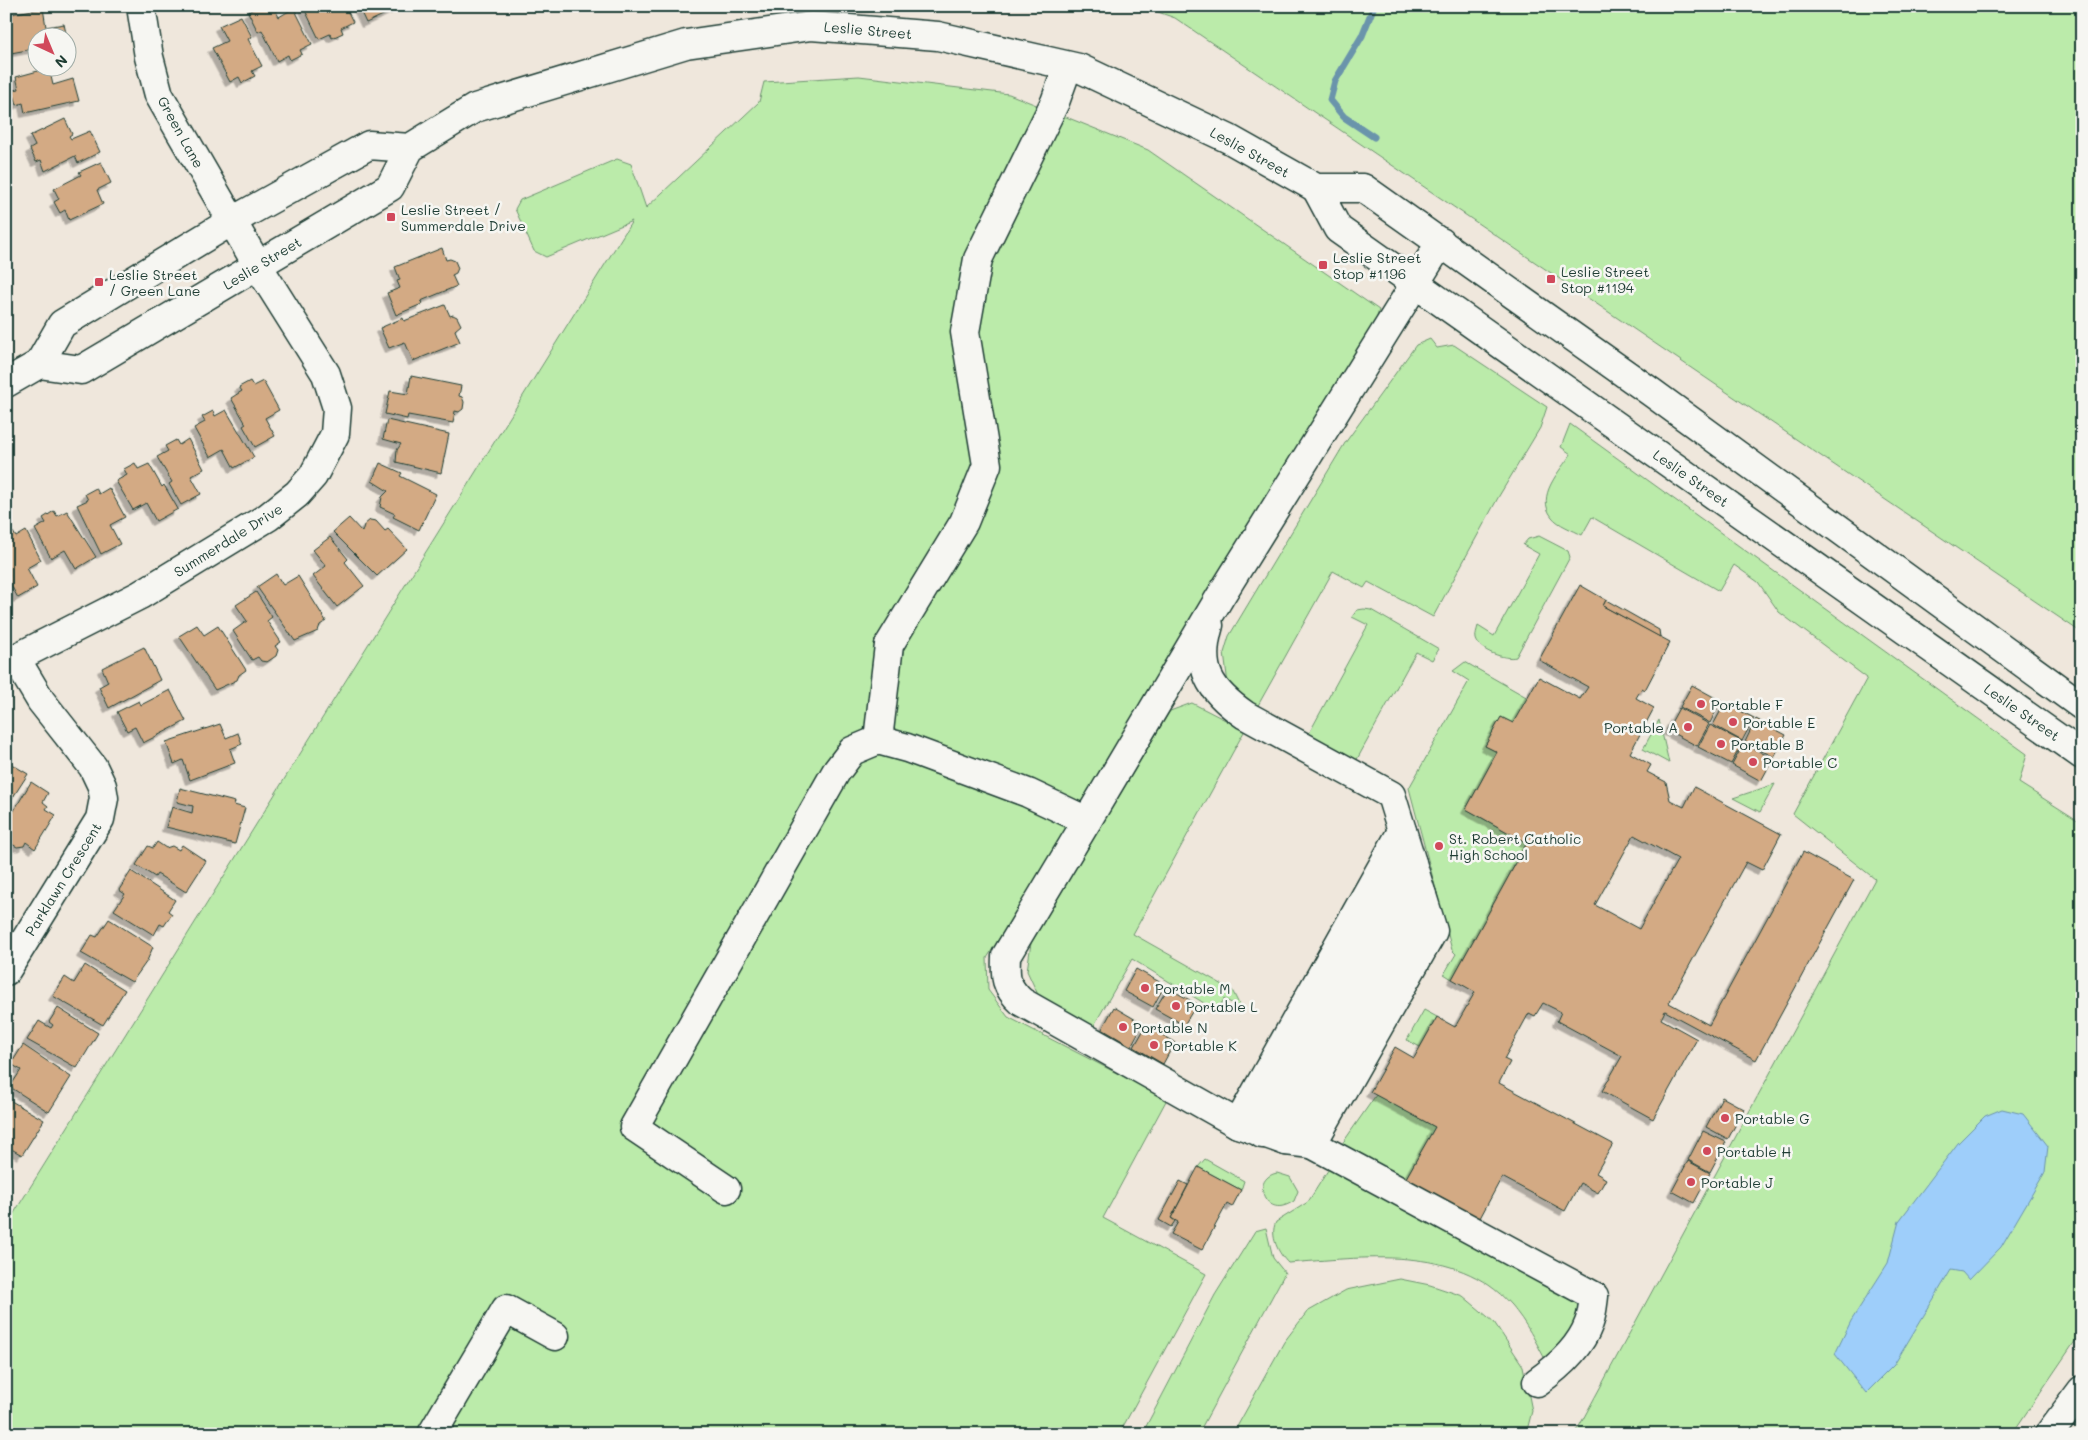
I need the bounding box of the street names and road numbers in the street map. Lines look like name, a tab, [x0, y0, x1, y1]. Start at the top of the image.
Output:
street label: Leslie Street	[823, 17, 913, 43]
street label: Green Lane	[153, 93, 209, 171]
street label: Leslie Street	[1207, 122, 1293, 182]
street label: Leslie Street	[219, 232, 305, 294]
street label: Leslie Street	[1649, 445, 1733, 511]
street label: Summerdale Drive	[170, 499, 286, 581]
street label: Leslie Street	[1980, 679, 2064, 745]
street label: Parklawn Crescent	[20, 819, 106, 939]

